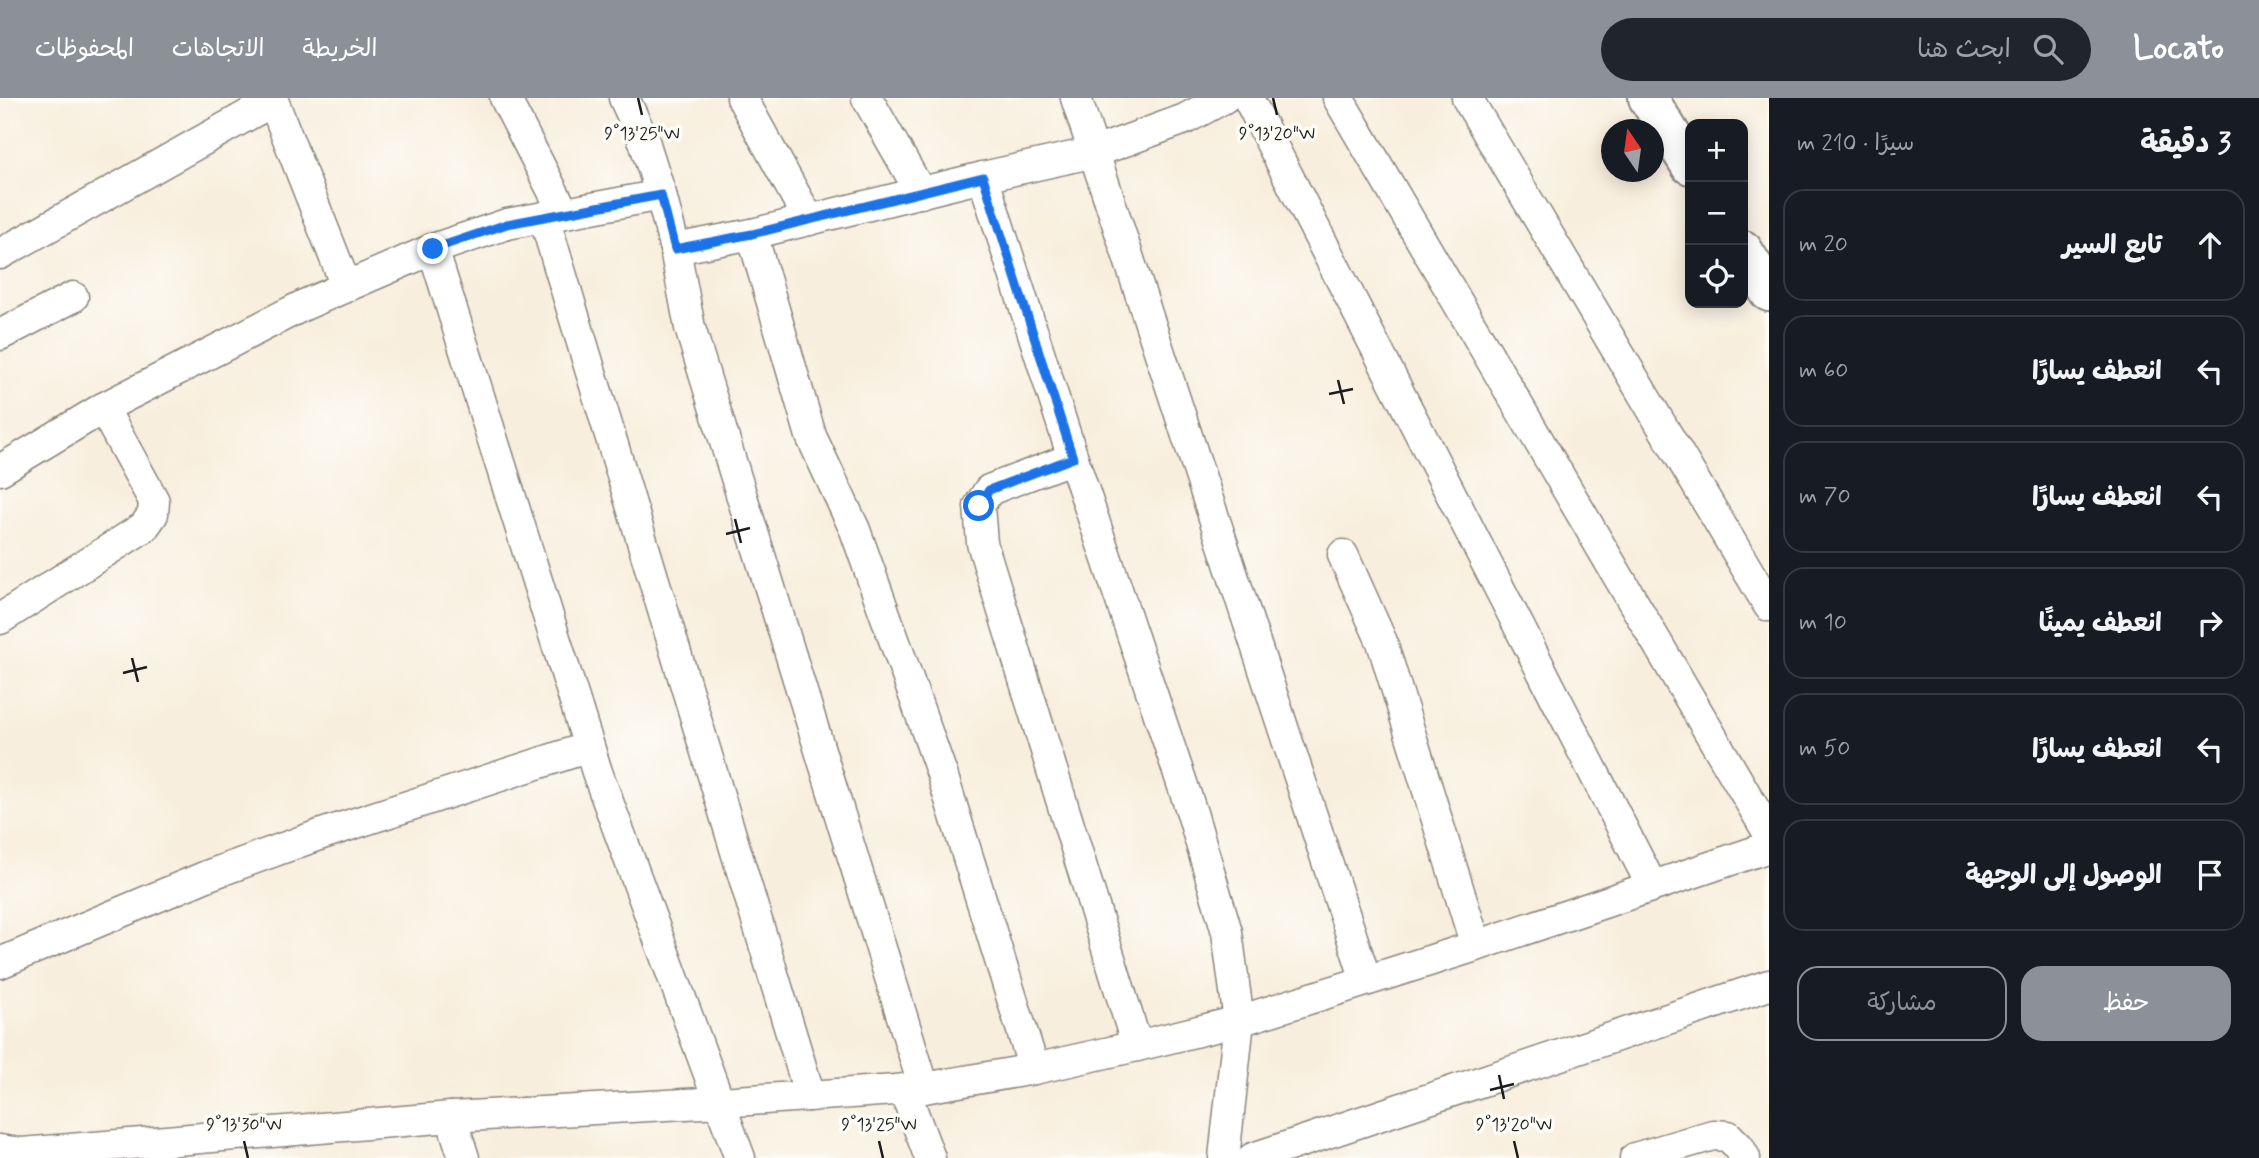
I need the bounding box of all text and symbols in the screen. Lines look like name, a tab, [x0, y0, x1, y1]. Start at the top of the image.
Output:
search box	[1601, 18, 2091, 81]
text: Locato	[2133, 27, 2224, 71]
icon: search	[2029, 30, 2067, 68]
text: ابحث هنا	[1917, 33, 2011, 67]
text: المحفوظات	[35, 34, 134, 65]
text: الاتجاهات	[172, 34, 265, 65]
text: الخريطة	[303, 34, 377, 65]
north arrow	[1601, 119, 1664, 182]
map controls	[1685, 119, 1748, 308]
button: +	[1685, 119, 1748, 182]
text: 9°13'25"W	[604, 122, 680, 146]
text: 9°13'20"W	[1239, 122, 1315, 146]
text: 3 دقيقة	[2140, 124, 2231, 163]
text: سيرًا · 210 m	[1797, 129, 1914, 159]
button: −	[1685, 182, 1748, 245]
icon: ahead	[2191, 226, 2229, 264]
text: تابع السير	[2062, 229, 2162, 263]
text: 20 m	[1799, 230, 1848, 260]
route end	[417, 233, 448, 264]
button: locate	[1685, 245, 1748, 308]
icon: left	[2191, 352, 2229, 390]
text: انعطف يسارًا	[2032, 355, 2162, 389]
text: 60 m	[1799, 356, 1848, 386]
icon: left	[2191, 478, 2229, 516]
text: انعطف يسارًا	[2032, 481, 2162, 515]
text: 70 m	[1799, 482, 1851, 512]
route start	[963, 490, 994, 521]
icon: right	[2191, 604, 2229, 642]
text: انعطف يمينًا	[2039, 607, 2162, 641]
text: 10 m	[1799, 608, 1847, 638]
icon: left	[2191, 730, 2229, 768]
text: انعطف يسارًا	[2032, 733, 2162, 767]
text: 50 m	[1799, 734, 1851, 764]
icon: arrive	[2191, 856, 2229, 894]
text: الوصول إلى الوجهة	[1965, 859, 2162, 893]
button: مشاركة	[1797, 966, 2007, 1041]
button: حفظ	[2021, 966, 2231, 1041]
text: 9°13'30"W	[206, 1113, 282, 1137]
text: 9°13'25"W	[841, 1113, 917, 1137]
text: 9°13'20"W	[1476, 1113, 1552, 1137]

